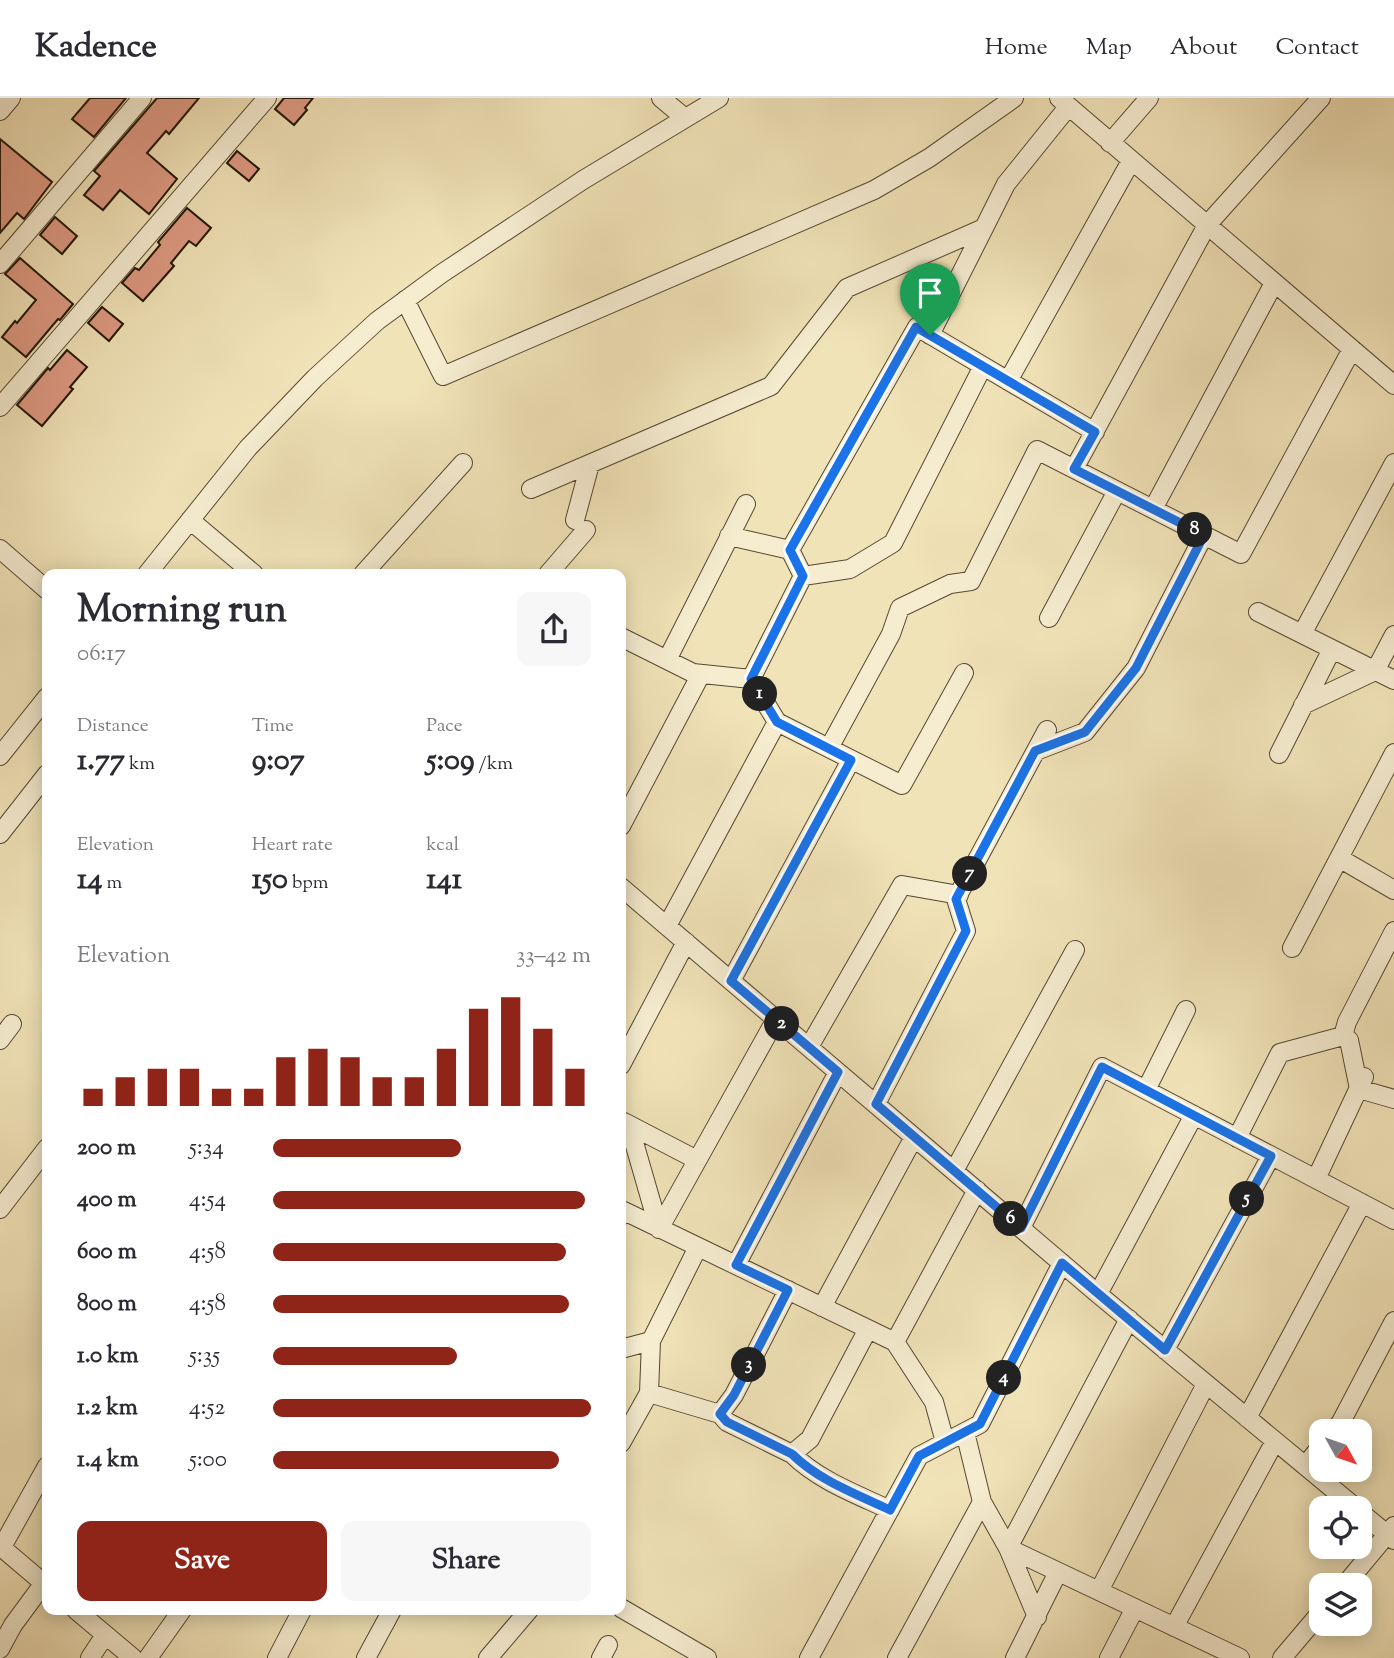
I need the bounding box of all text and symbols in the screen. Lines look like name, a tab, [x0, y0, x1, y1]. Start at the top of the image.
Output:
text: Kadence	[35, 24, 157, 72]
text: Home	[985, 31, 1048, 65]
text: Map	[1086, 31, 1132, 65]
text: About	[1170, 31, 1237, 65]
text: Contact	[1275, 31, 1359, 65]
pin	[900, 263, 960, 335]
icon: arrive	[911, 274, 949, 312]
pin: 8	[1178, 512, 1212, 548]
text: 8	[1190, 516, 1199, 543]
text: Morning run	[77, 585, 287, 639]
button: share	[517, 592, 591, 666]
text: 06:17	[77, 638, 126, 671]
pin: 1	[742, 676, 778, 712]
text: 1	[756, 680, 763, 707]
text: Distance	[77, 713, 149, 740]
text: Time	[252, 713, 294, 740]
text: Pace	[426, 713, 463, 740]
text: 1.77	[77, 740, 125, 783]
text: 9:07	[252, 740, 305, 783]
text: 5:09	[426, 740, 475, 783]
text: km	[125, 751, 155, 778]
text: /km	[475, 751, 513, 778]
text: Elevation	[77, 832, 154, 859]
text: Heart rate	[252, 832, 333, 859]
text: kcal	[426, 832, 459, 859]
pin: 7	[953, 856, 988, 892]
text: 14	[77, 859, 102, 902]
text: 150	[252, 859, 288, 902]
text: 141	[426, 859, 462, 902]
text: 7	[965, 860, 974, 887]
text: m	[102, 870, 122, 897]
text: bpm	[288, 870, 329, 897]
text: Elevation	[77, 940, 170, 973]
text: 33–42 m	[516, 940, 591, 973]
pin: 2	[764, 1006, 800, 1042]
text: 2	[777, 1010, 786, 1037]
text: 200 m	[77, 1132, 136, 1165]
text: 5:34	[189, 1132, 224, 1165]
pin: 5	[1230, 1182, 1264, 1216]
text: 400 m	[77, 1184, 137, 1217]
text: 4:54	[189, 1184, 226, 1217]
text: 5	[1243, 1185, 1250, 1212]
pin: 6	[993, 1202, 1028, 1236]
text: 6	[1006, 1205, 1015, 1232]
text: 600 m	[77, 1236, 137, 1269]
text: 4:58	[189, 1236, 226, 1269]
text: 800 m	[77, 1288, 137, 1321]
text: 4:58	[189, 1288, 226, 1321]
text: 1.0 km	[77, 1340, 139, 1373]
text: 5:35	[189, 1340, 220, 1373]
pin: 3	[732, 1348, 766, 1382]
text: 3	[745, 1351, 752, 1378]
pin: 4	[986, 1360, 1021, 1396]
text: 4	[999, 1364, 1008, 1391]
text: 1.2 km	[77, 1392, 138, 1425]
text: 4:52	[189, 1392, 225, 1425]
north arrow	[1309, 1419, 1372, 1482]
map controls	[1309, 1419, 1372, 1636]
text: 1.4 km	[77, 1444, 139, 1477]
text: 5:00	[189, 1444, 227, 1477]
button: locate	[1309, 1496, 1372, 1559]
button: Save	[77, 1521, 327, 1601]
button: Share	[341, 1521, 591, 1601]
button: layers	[1309, 1573, 1372, 1636]

